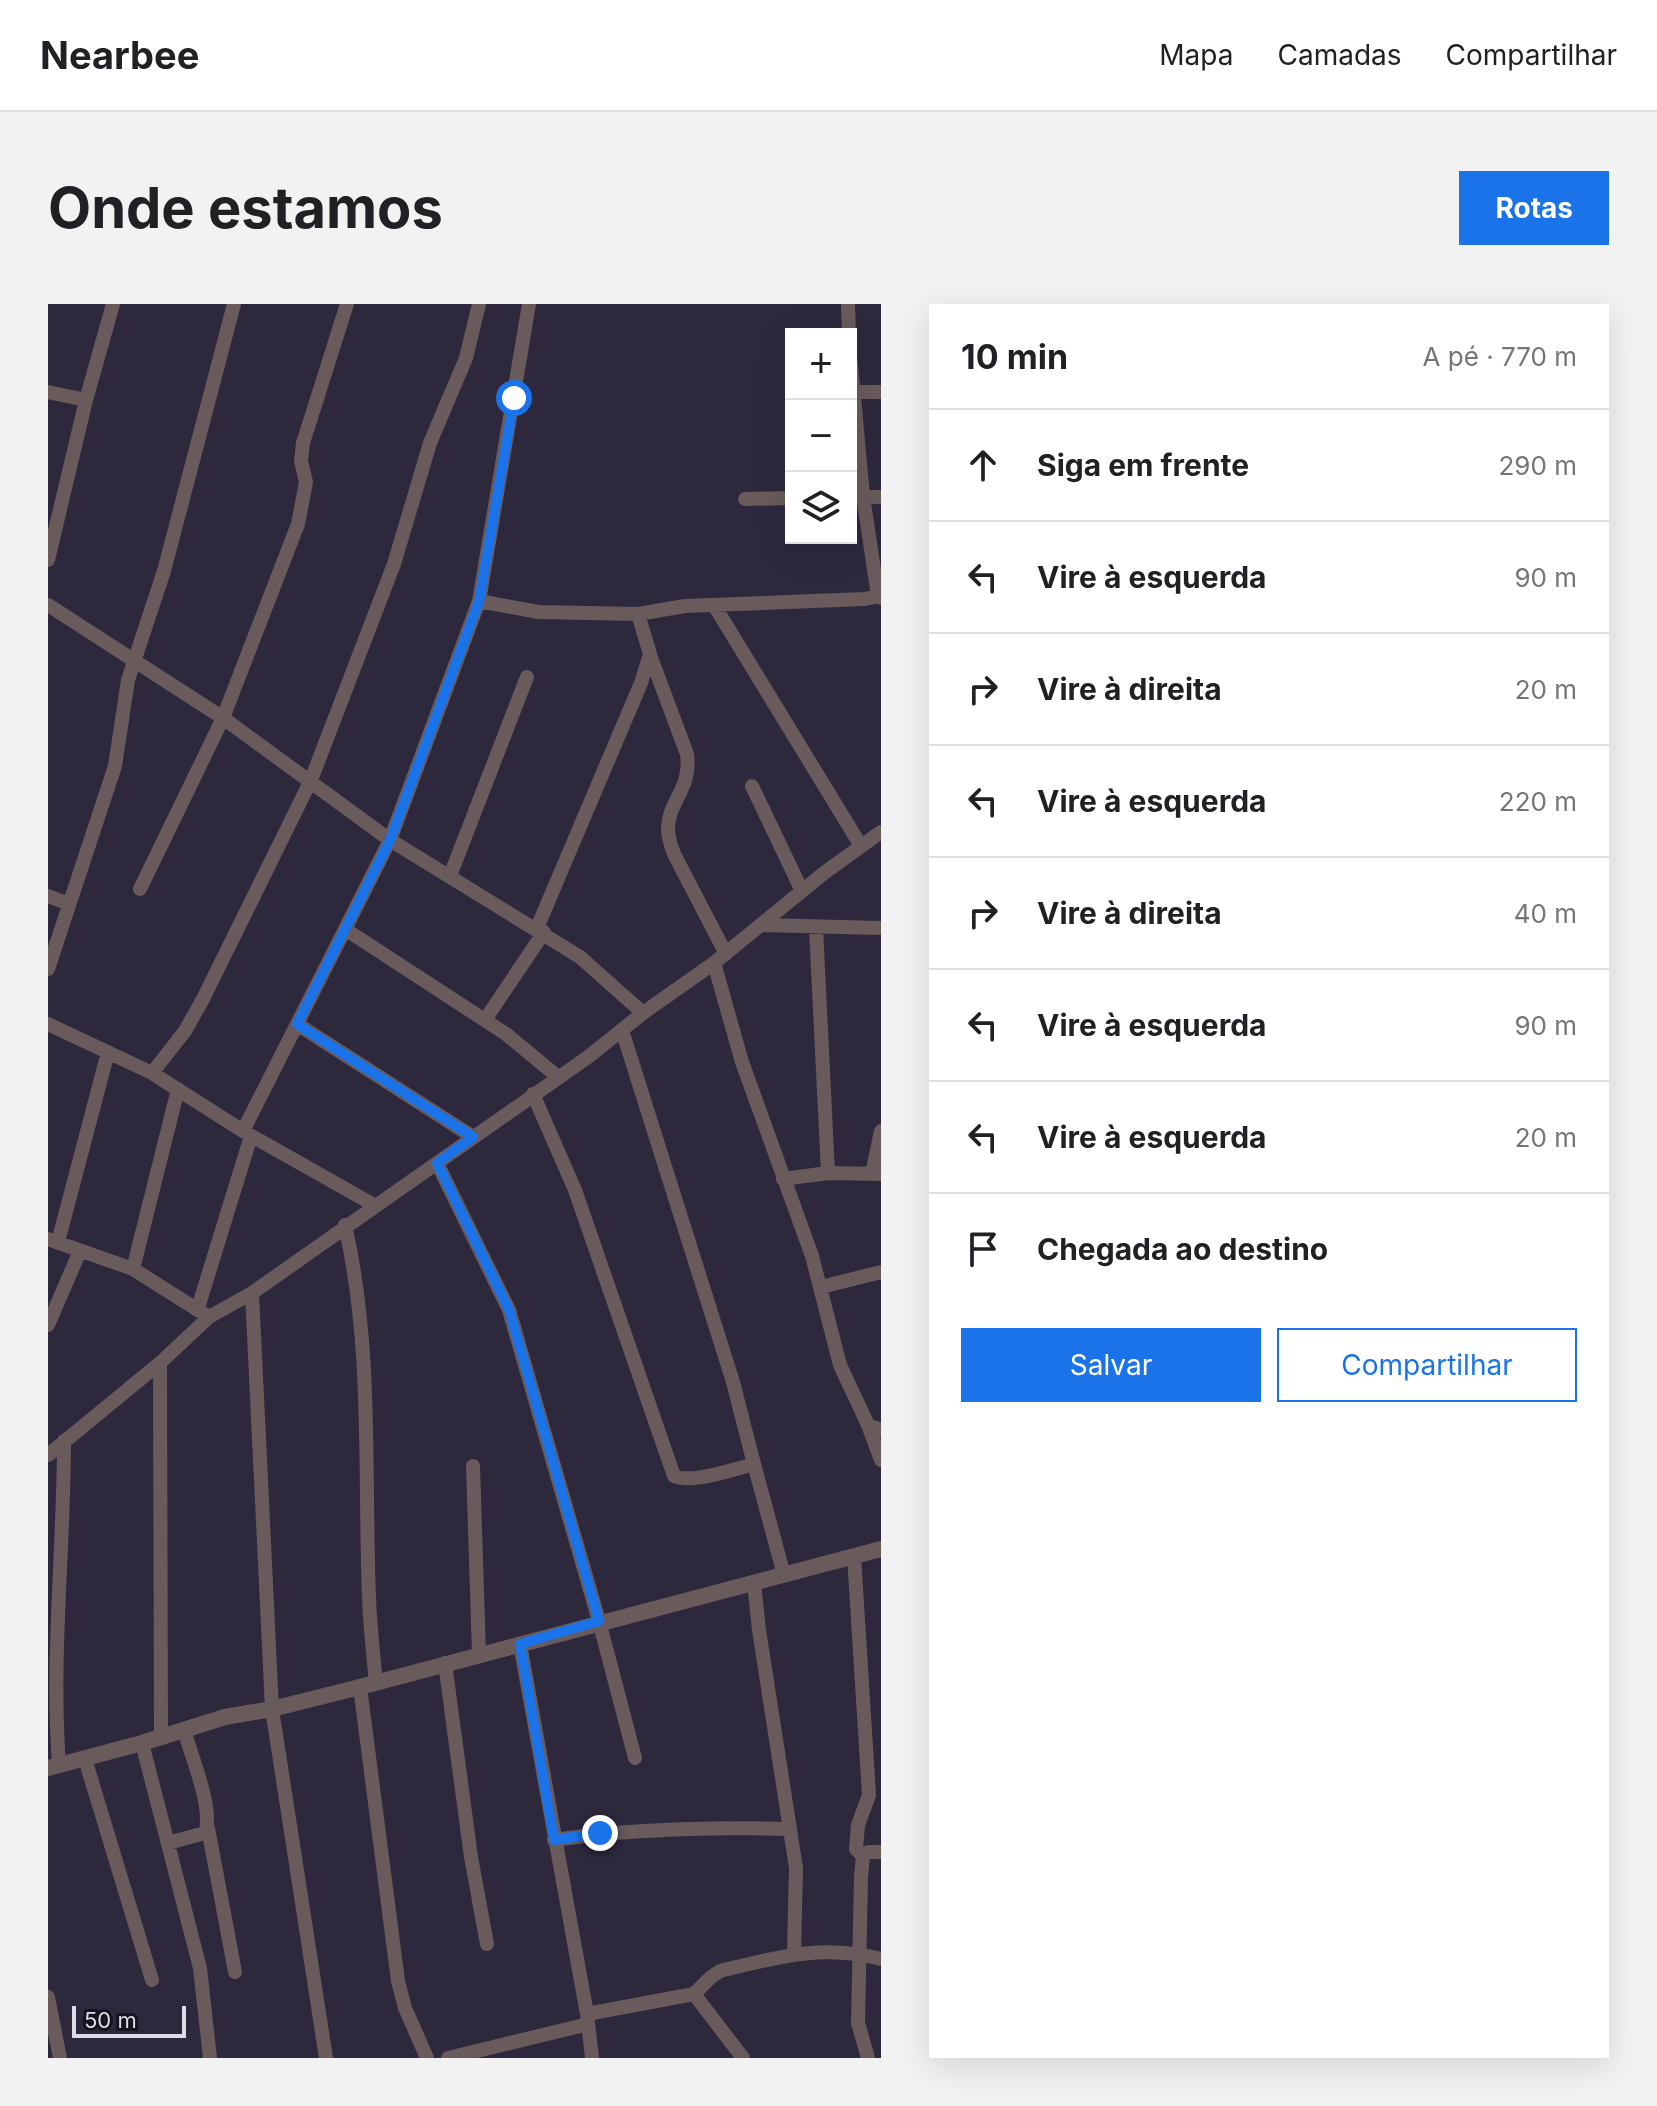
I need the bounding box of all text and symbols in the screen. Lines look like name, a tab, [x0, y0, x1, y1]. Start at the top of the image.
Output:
text: Nearbee	[40, 32, 199, 78]
text: Mapa	[1159, 38, 1233, 72]
text: Camadas	[1277, 38, 1402, 72]
text: Compartilhar	[1446, 38, 1617, 72]
button: Rotas	[1459, 171, 1609, 245]
text: Onde estamos	[48, 174, 443, 242]
map controls	[785, 328, 857, 544]
button: +	[785, 328, 857, 400]
text: 10 min	[961, 336, 1068, 377]
text: A pé · 770 m	[1423, 341, 1577, 372]
route start	[496, 380, 532, 416]
button: −	[785, 400, 857, 472]
icon: ahead	[961, 443, 1005, 487]
text: Siga em frente	[1037, 447, 1249, 483]
text: 290 m	[1499, 450, 1577, 481]
button: layers	[785, 472, 857, 544]
icon: left	[961, 555, 1005, 599]
text: Vire à esquerda	[1037, 559, 1266, 595]
text: 90 m	[1514, 562, 1577, 593]
icon: right	[961, 667, 1005, 711]
text: Vire à direita	[1037, 671, 1222, 707]
text: 20 m	[1515, 674, 1577, 705]
icon: left	[961, 779, 1005, 823]
text: Vire à esquerda	[1037, 783, 1266, 819]
text: 220 m	[1499, 786, 1577, 817]
icon: right	[961, 891, 1005, 935]
text: Vire à direita	[1037, 895, 1222, 931]
text: 40 m	[1514, 898, 1577, 929]
icon: left	[961, 1003, 1005, 1047]
text: Vire à esquerda	[1037, 1007, 1266, 1043]
text: 90 m	[1514, 1010, 1577, 1041]
icon: left	[961, 1115, 1005, 1159]
text: Vire à esquerda	[1037, 1119, 1266, 1155]
text: 20 m	[1515, 1122, 1577, 1153]
icon: arrive	[961, 1227, 1005, 1271]
text: Chegada ao destino	[1037, 1231, 1328, 1267]
button: Salvar	[961, 1328, 1261, 1402]
button: Compartilhar	[1277, 1328, 1577, 1402]
route end	[582, 1815, 618, 1851]
scale bar	[72, 2002, 186, 2038]
text: 50 m	[84, 2007, 137, 2033]

